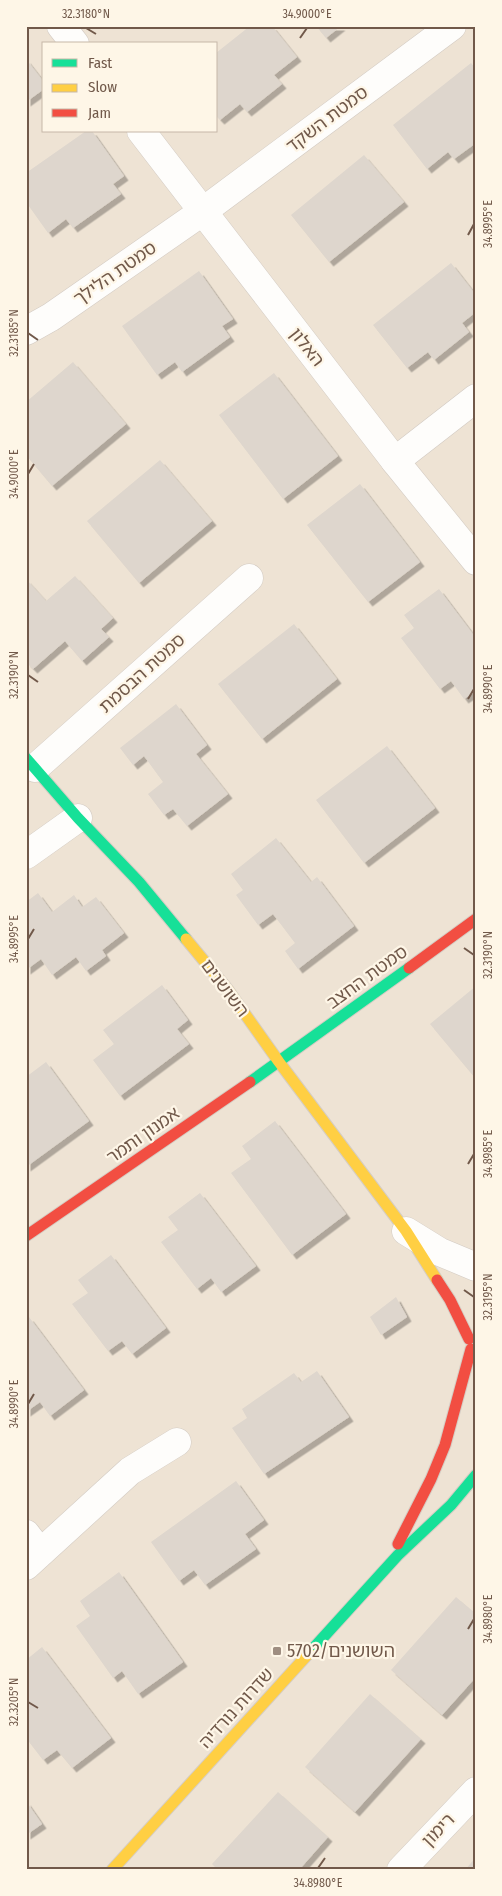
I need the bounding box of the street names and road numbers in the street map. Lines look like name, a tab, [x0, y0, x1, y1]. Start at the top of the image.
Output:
street label: סמטת השקד	[282, 81, 372, 157]
street label: סמטת הלילך	[69, 236, 161, 310]
street label: האלון	[285, 323, 329, 371]
street label: סמטת הבסמת	[94, 629, 190, 717]
street label: סמטת החצב	[322, 940, 412, 1014]
street label: השושנים	[196, 955, 254, 1021]
street label: אמנון ותמר	[102, 1102, 184, 1168]
street label: שדרות נורדיה	[194, 1663, 278, 1753]
street label: רימון	[417, 1809, 459, 1851]

